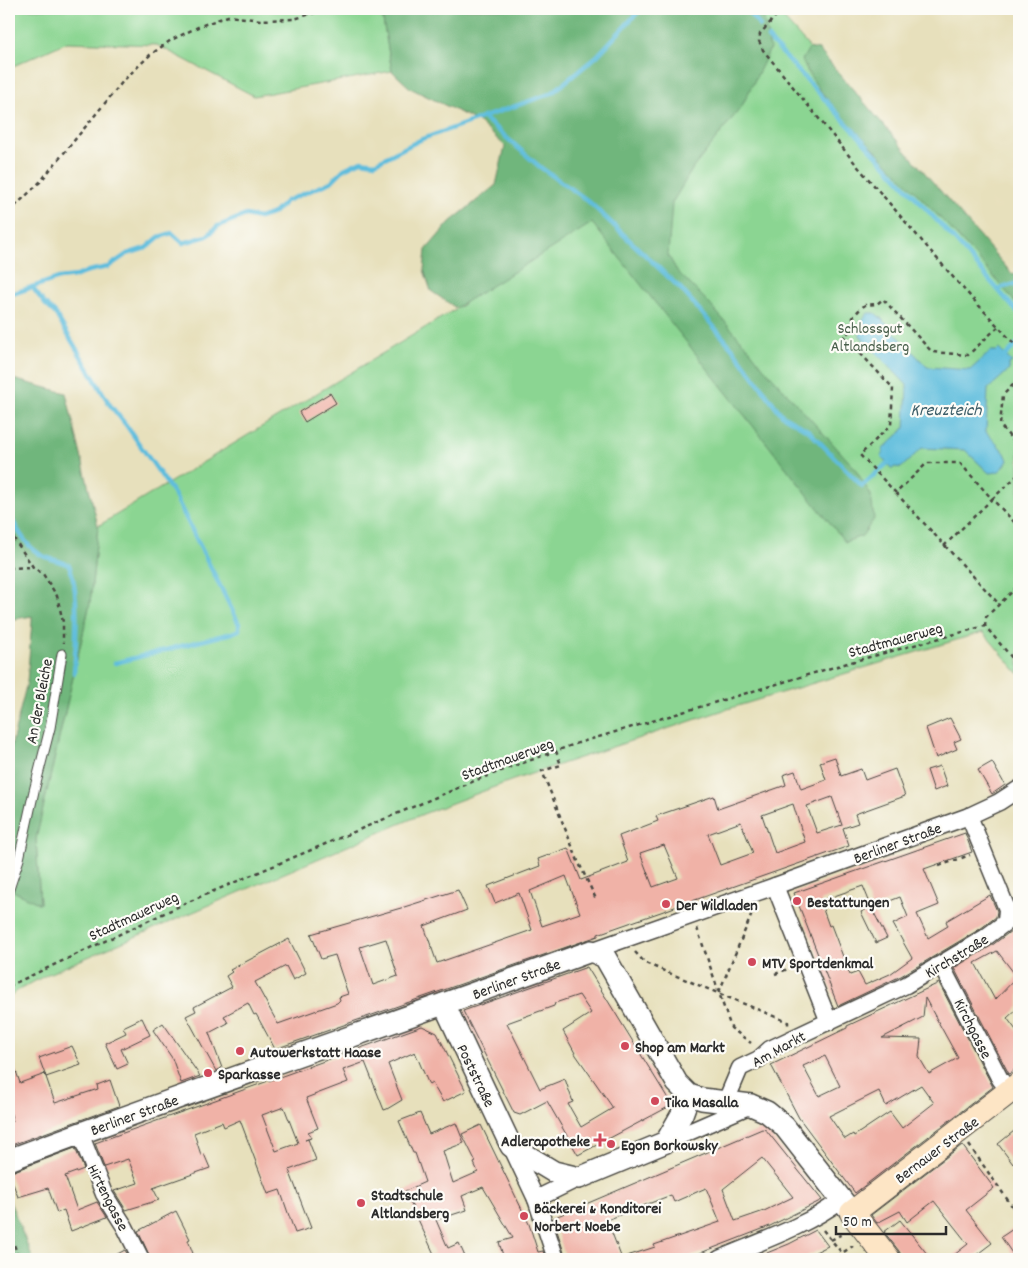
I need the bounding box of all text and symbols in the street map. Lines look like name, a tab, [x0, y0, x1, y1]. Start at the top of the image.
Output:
park label: Schlossgut Altlandsberg	[831, 318, 909, 359]
water label: Kreuzteich	[911, 399, 982, 424]
street label: Stadtmauerweg	[846, 618, 945, 665]
street label: An der Bleiche	[21, 657, 60, 746]
street label: Stadtmauerweg	[459, 733, 557, 788]
street label: Berliner Straße	[851, 818, 945, 871]
street label: Stadtmauerweg	[85, 886, 183, 948]
place label: Bestattungen	[807, 892, 889, 915]
place label: Der Wildladen	[676, 895, 758, 918]
marker: Bestattungen	[791, 895, 803, 907]
marker: Der Wildladen	[660, 898, 672, 910]
street label: Kirchstraße	[921, 929, 994, 985]
place label: MTV Sportdenkmal	[762, 953, 874, 976]
street label: Berliner Straße	[470, 954, 564, 1007]
marker: MTV Sportdenkmal	[746, 956, 758, 968]
street label: Kirchgasse	[947, 995, 997, 1063]
street label: Am Markt	[748, 1026, 811, 1074]
place label: Shop am Markt	[635, 1037, 725, 1060]
marker: Shop am Markt	[619, 1040, 631, 1052]
street label: Poststraße	[450, 1041, 500, 1112]
place label: Autowerkstatt Haase	[250, 1042, 381, 1065]
marker: Autowerkstatt Haase	[234, 1045, 246, 1057]
place label: Sparkasse	[218, 1064, 280, 1087]
marker: Sparkasse	[202, 1067, 214, 1079]
street label: Berliner Straße	[88, 1090, 182, 1143]
place label: Tika Masalla	[665, 1092, 740, 1115]
marker: Tika Masalla	[649, 1095, 661, 1107]
street label: Bernauer Straße	[891, 1112, 984, 1190]
place label: Adlerapotheke	[501, 1131, 590, 1154]
marker: Adlerapotheke	[594, 1134, 606, 1146]
place label: Egon Borkowsky	[621, 1135, 719, 1158]
marker: Egon Borkowsky	[605, 1138, 617, 1150]
street label: Hirtengasse	[80, 1161, 133, 1236]
place label: Stadtschule Altlandsberg	[371, 1185, 449, 1226]
marker: Stadtschule Altlandsberg	[355, 1197, 367, 1209]
place label: Bäckerei & Konditorei Norbert Noebe	[534, 1198, 661, 1239]
scale bar	[836, 1203, 946, 1235]
marker: Bäckerei & Konditorei Norbert Noebe	[518, 1210, 530, 1222]
text: 50 m	[843, 1212, 872, 1234]

